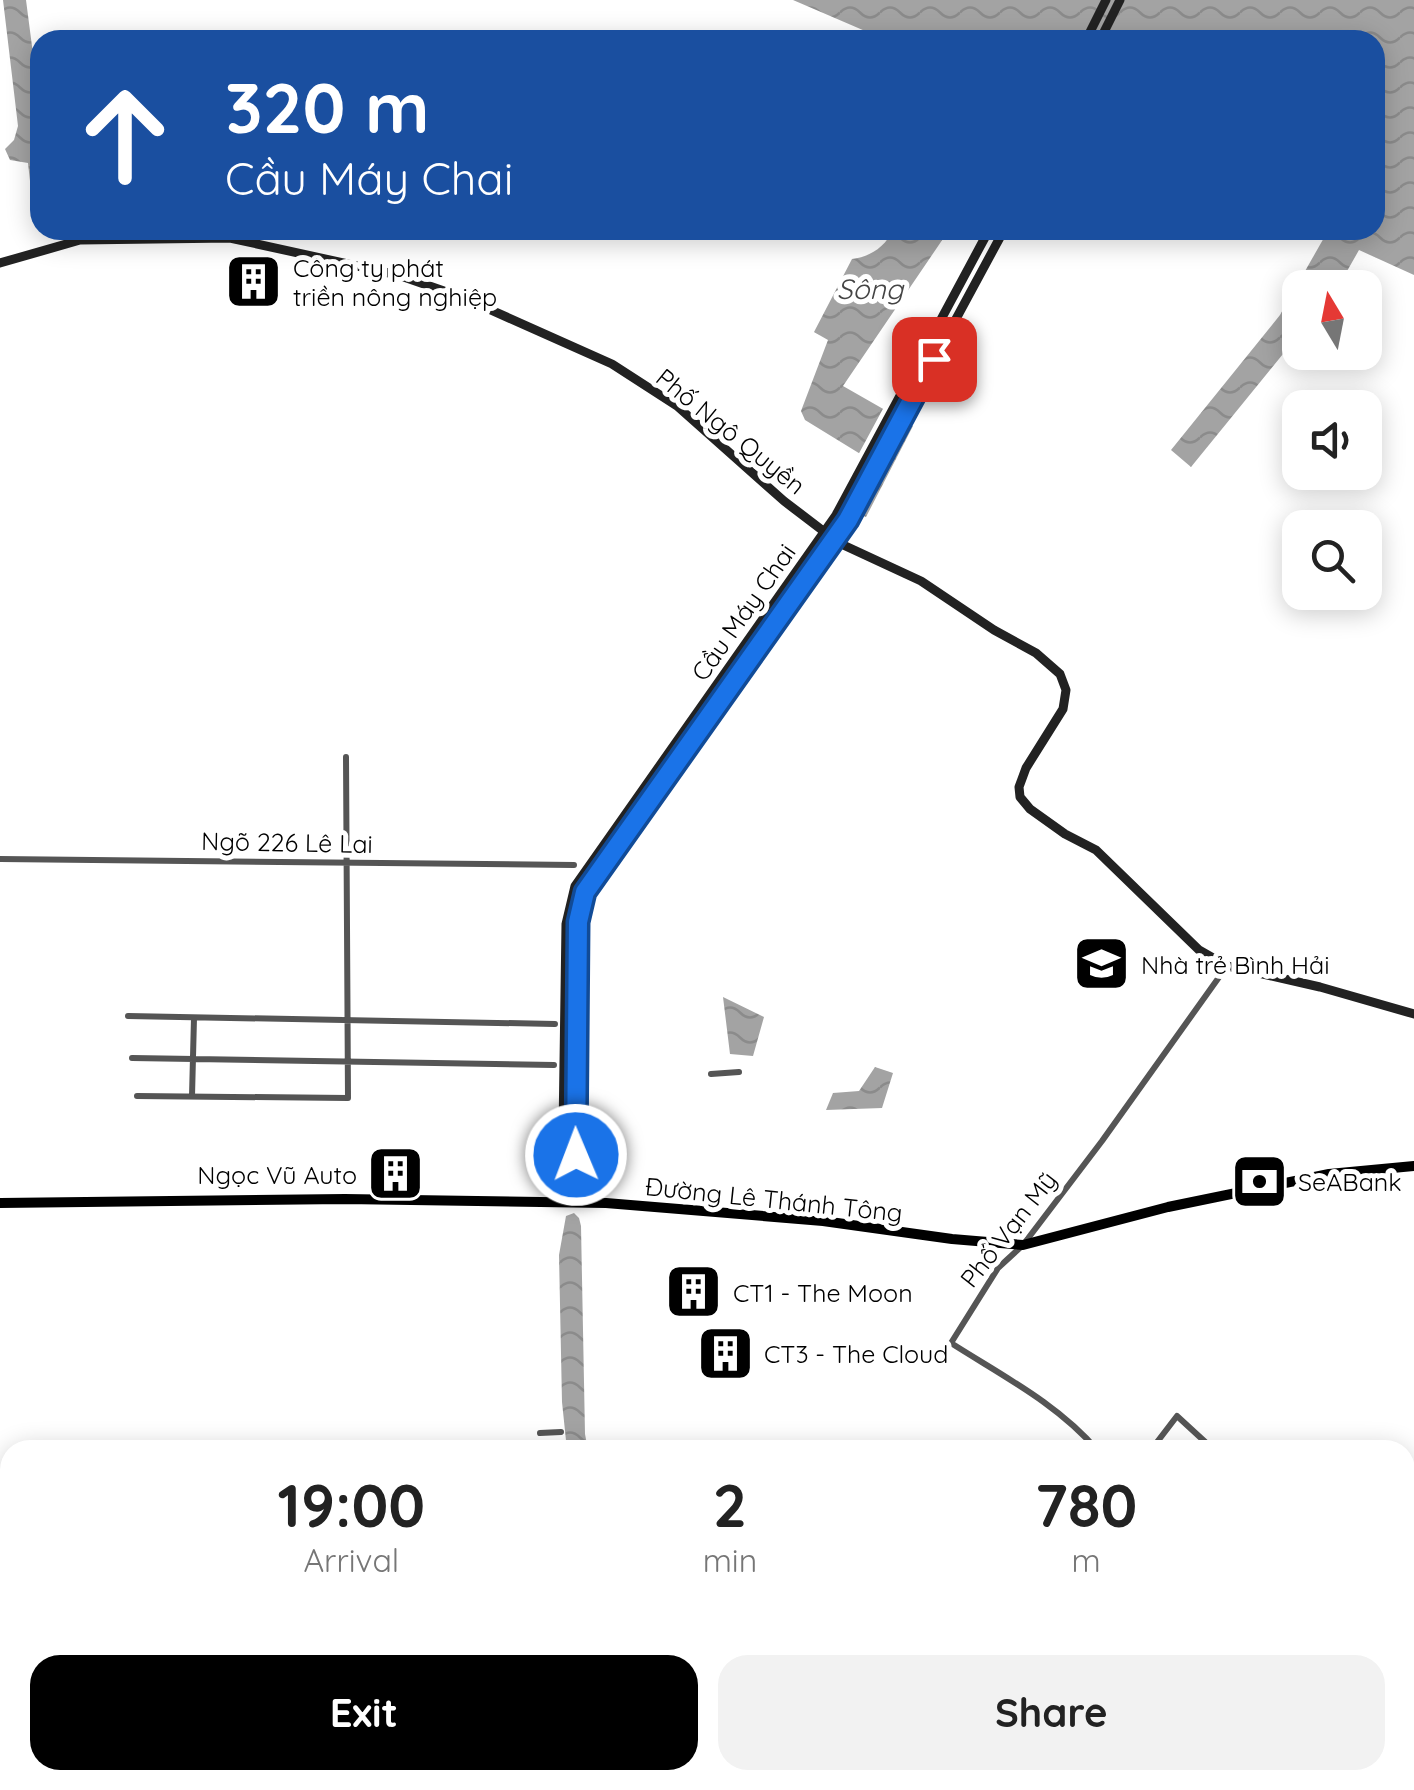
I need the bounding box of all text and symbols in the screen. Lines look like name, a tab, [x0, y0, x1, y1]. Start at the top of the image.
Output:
text: 320 m	[225, 63, 430, 151]
icon: ahead	[60, 70, 190, 200]
text: Cầu Máy Chai	[225, 150, 513, 206]
building icon: Công ty phát triền nông nghiệp	[224, 251, 284, 311]
place label: Công ty phát triền nông nghiệp	[293, 252, 497, 312]
north arrow	[1282, 270, 1382, 370]
map controls	[1282, 270, 1382, 610]
water label: Sông	[837, 271, 905, 306]
pin	[892, 317, 977, 402]
icon: arrive	[907, 332, 962, 387]
street label: Phố Ngô Quyền	[650, 361, 812, 501]
button: sound	[1282, 390, 1382, 490]
button: search	[1282, 510, 1382, 610]
street label: Cầu Máy Chai	[684, 538, 802, 686]
street label: Ngõ 226 Lê Lai	[201, 825, 373, 859]
school or university icon: Nhà trẻ Bình Hải	[1072, 934, 1132, 994]
place label: Nhà trẻ Bình Hải	[1141, 949, 1329, 980]
position arrow	[524, 1103, 628, 1207]
building icon: Ngọc Vũ Auto	[366, 1144, 426, 1204]
bank icon: SeABank	[1229, 1151, 1289, 1211]
place label: Ngọc Vũ Auto	[197, 1159, 357, 1190]
street label: Phố Vạn Mỹ	[953, 1165, 1063, 1293]
place label: SeABank	[1298, 1166, 1402, 1197]
street label: Đường Lê Thánh Tông	[644, 1170, 904, 1228]
building icon: CT1 - The Moon	[664, 1262, 724, 1322]
place label: CT1 - The Moon	[733, 1277, 913, 1308]
building icon: CT3 - The Cloud	[695, 1323, 755, 1383]
place label: CT3 - The Cloud	[764, 1338, 948, 1369]
text: 19:00	[278, 1467, 425, 1542]
text: 2	[713, 1467, 747, 1542]
text: 780	[1035, 1467, 1137, 1542]
text: Arrival	[303, 1540, 399, 1580]
text: min	[703, 1540, 757, 1580]
text: m	[1071, 1540, 1101, 1580]
button: Exit	[30, 1655, 698, 1770]
button: Share	[718, 1655, 1385, 1770]

